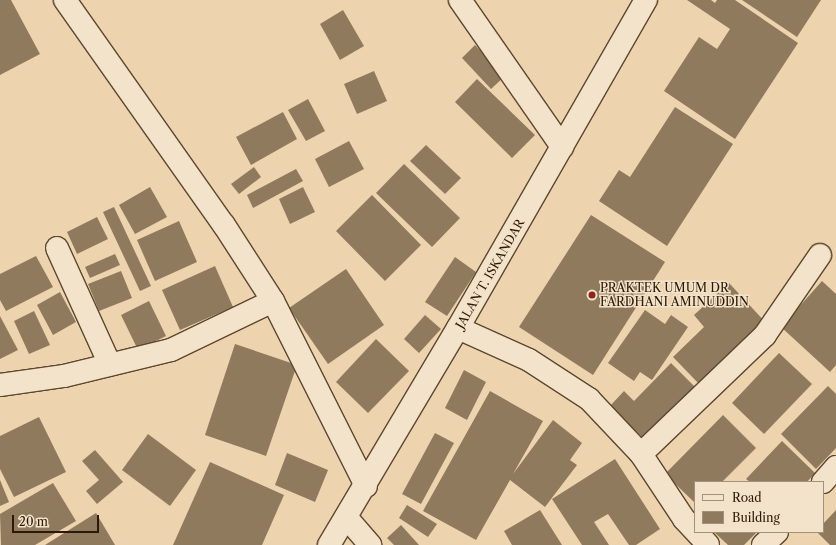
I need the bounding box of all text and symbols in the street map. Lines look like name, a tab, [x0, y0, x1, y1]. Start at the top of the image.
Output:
street label: JALAN T. ISKANDAR	[453, 216, 527, 332]
place label: PRAKTEK UMUM DR FARDHANI AMINUDDIN	[600, 281, 749, 309]
marker: PRAKTEK UMUM DR FARDHANI AMINUDDIN	[587, 290, 597, 300]
legend	[694, 481, 824, 533]
text: Road	[732, 490, 762, 505]
scale bar	[14, 507, 101, 533]
text: Building	[732, 510, 780, 525]
text: 20 m	[19, 514, 48, 529]

